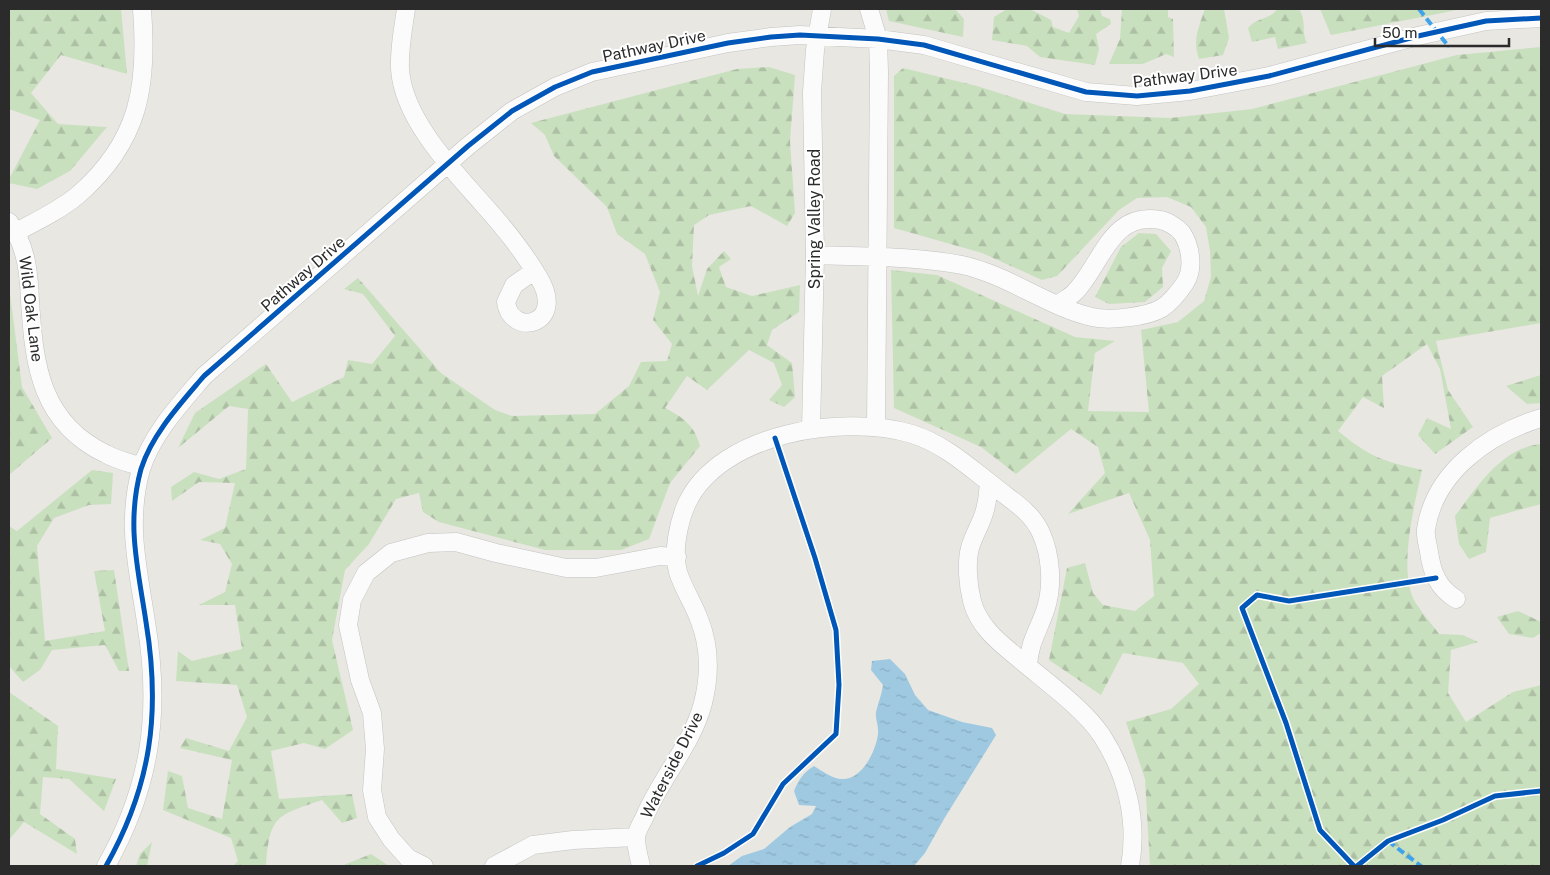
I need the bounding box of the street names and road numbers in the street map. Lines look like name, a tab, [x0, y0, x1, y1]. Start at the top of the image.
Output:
street label: Pathway Drive	[601, 26, 707, 66]
street label: Pathway Drive	[1132, 60, 1238, 92]
street label: Spring Valley Road	[805, 149, 824, 289]
street label: Pathway Drive	[257, 232, 349, 316]
street label: Wild Oak Lane	[15, 255, 47, 363]
street label: Waterside Drive	[637, 709, 707, 821]

